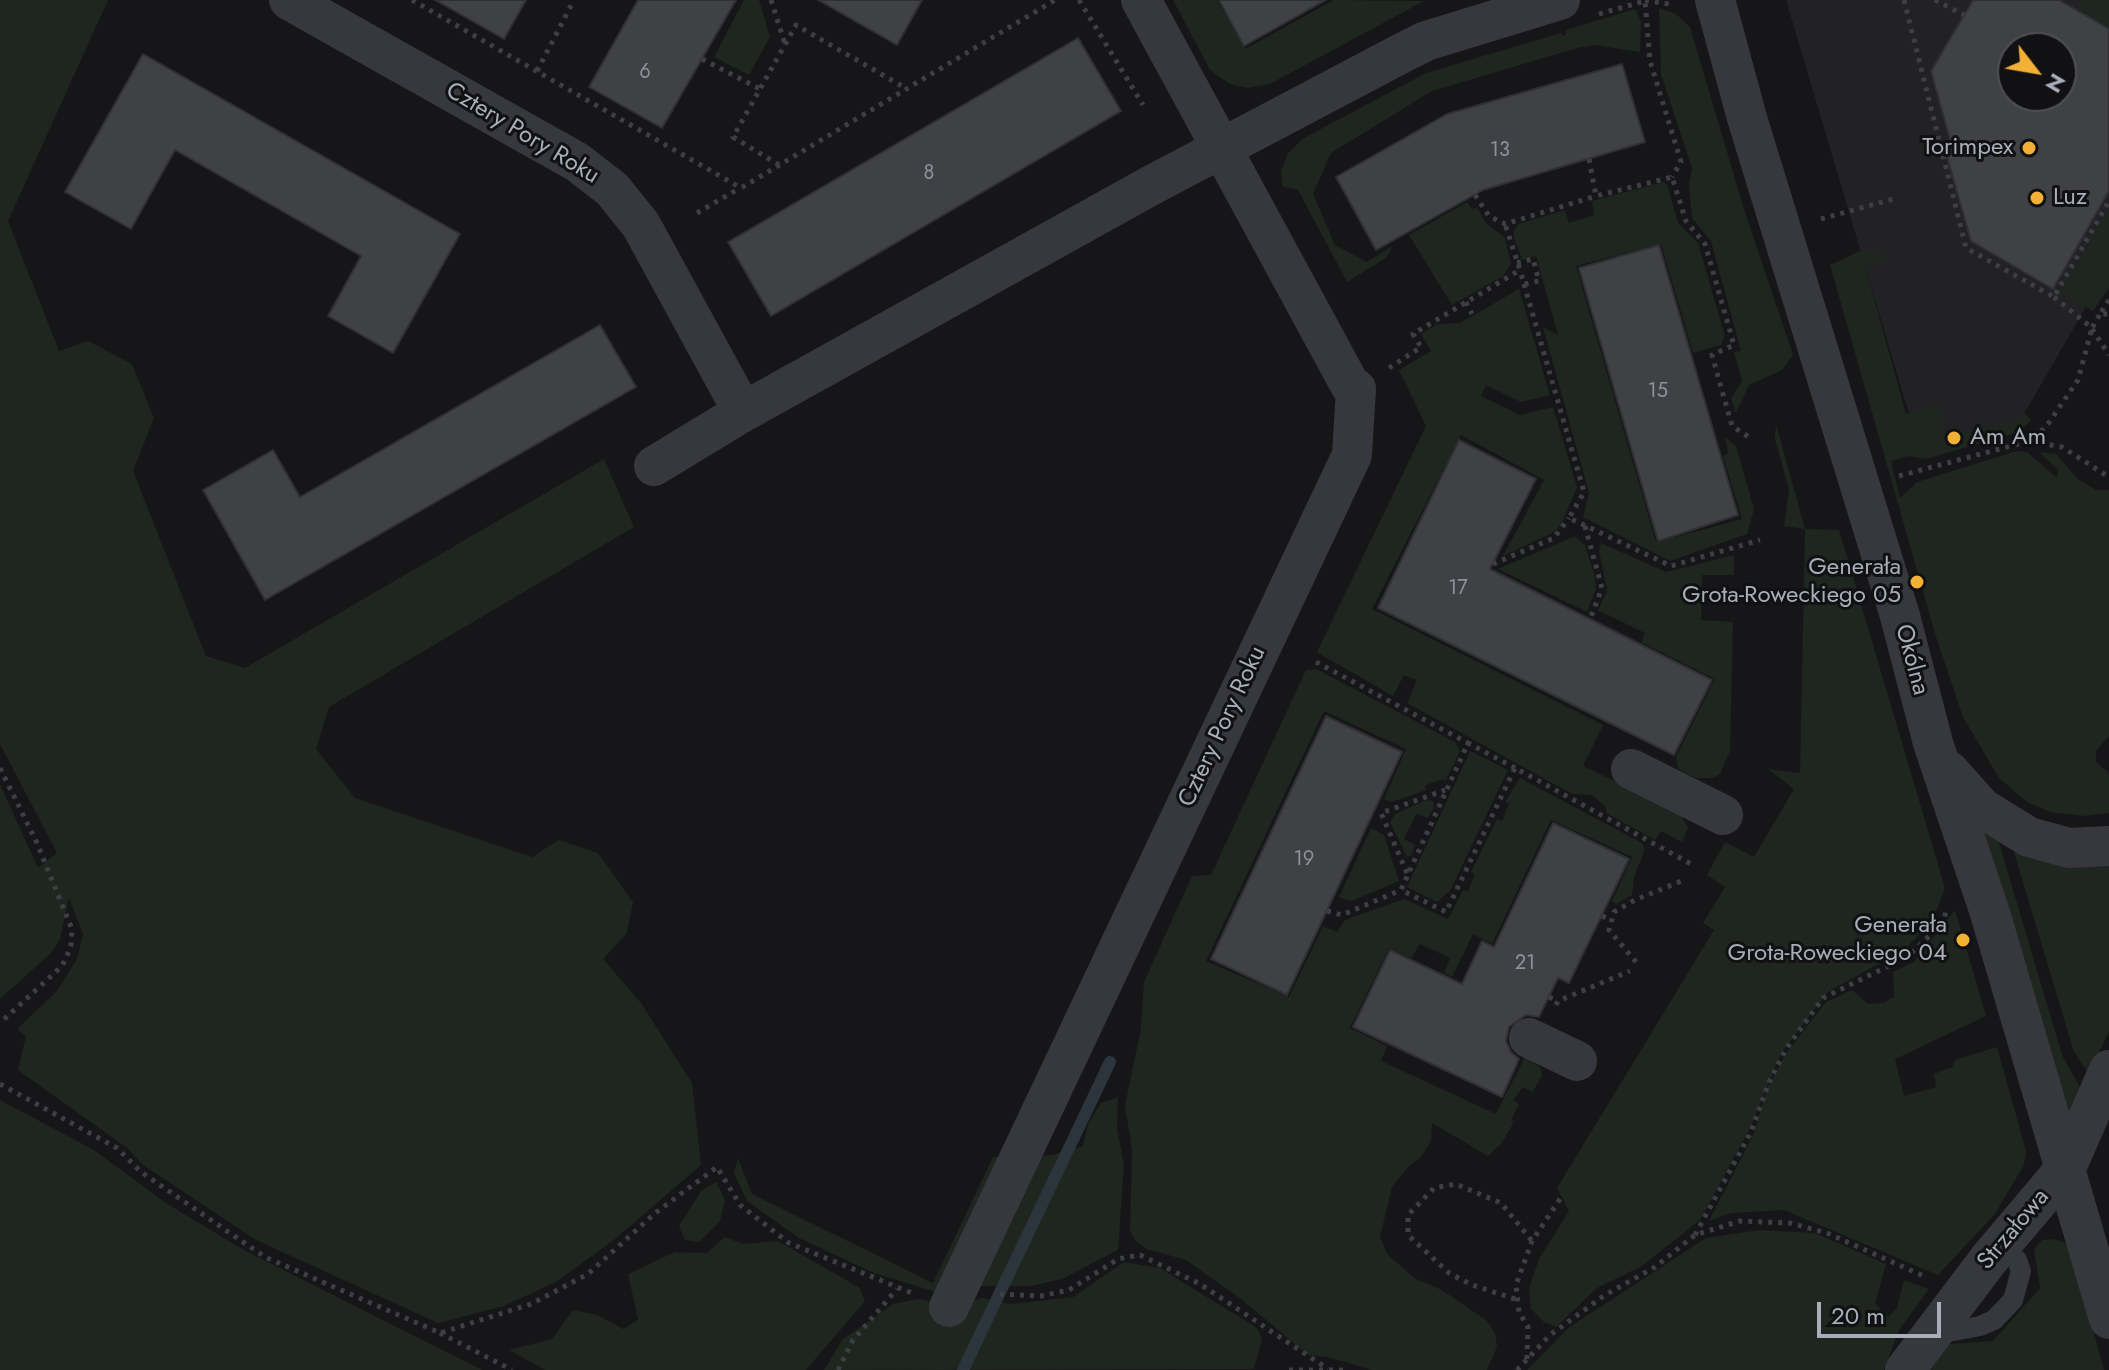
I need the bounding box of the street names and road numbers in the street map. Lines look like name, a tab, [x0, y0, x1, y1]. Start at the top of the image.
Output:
street label: Cztery Pory Roku	[440, 77, 604, 191]
street label: Okólna	[1888, 622, 1934, 698]
street label: Cztery Pory Roku	[1173, 642, 1273, 812]
street label: Strzałowa	[1972, 1184, 2056, 1276]

